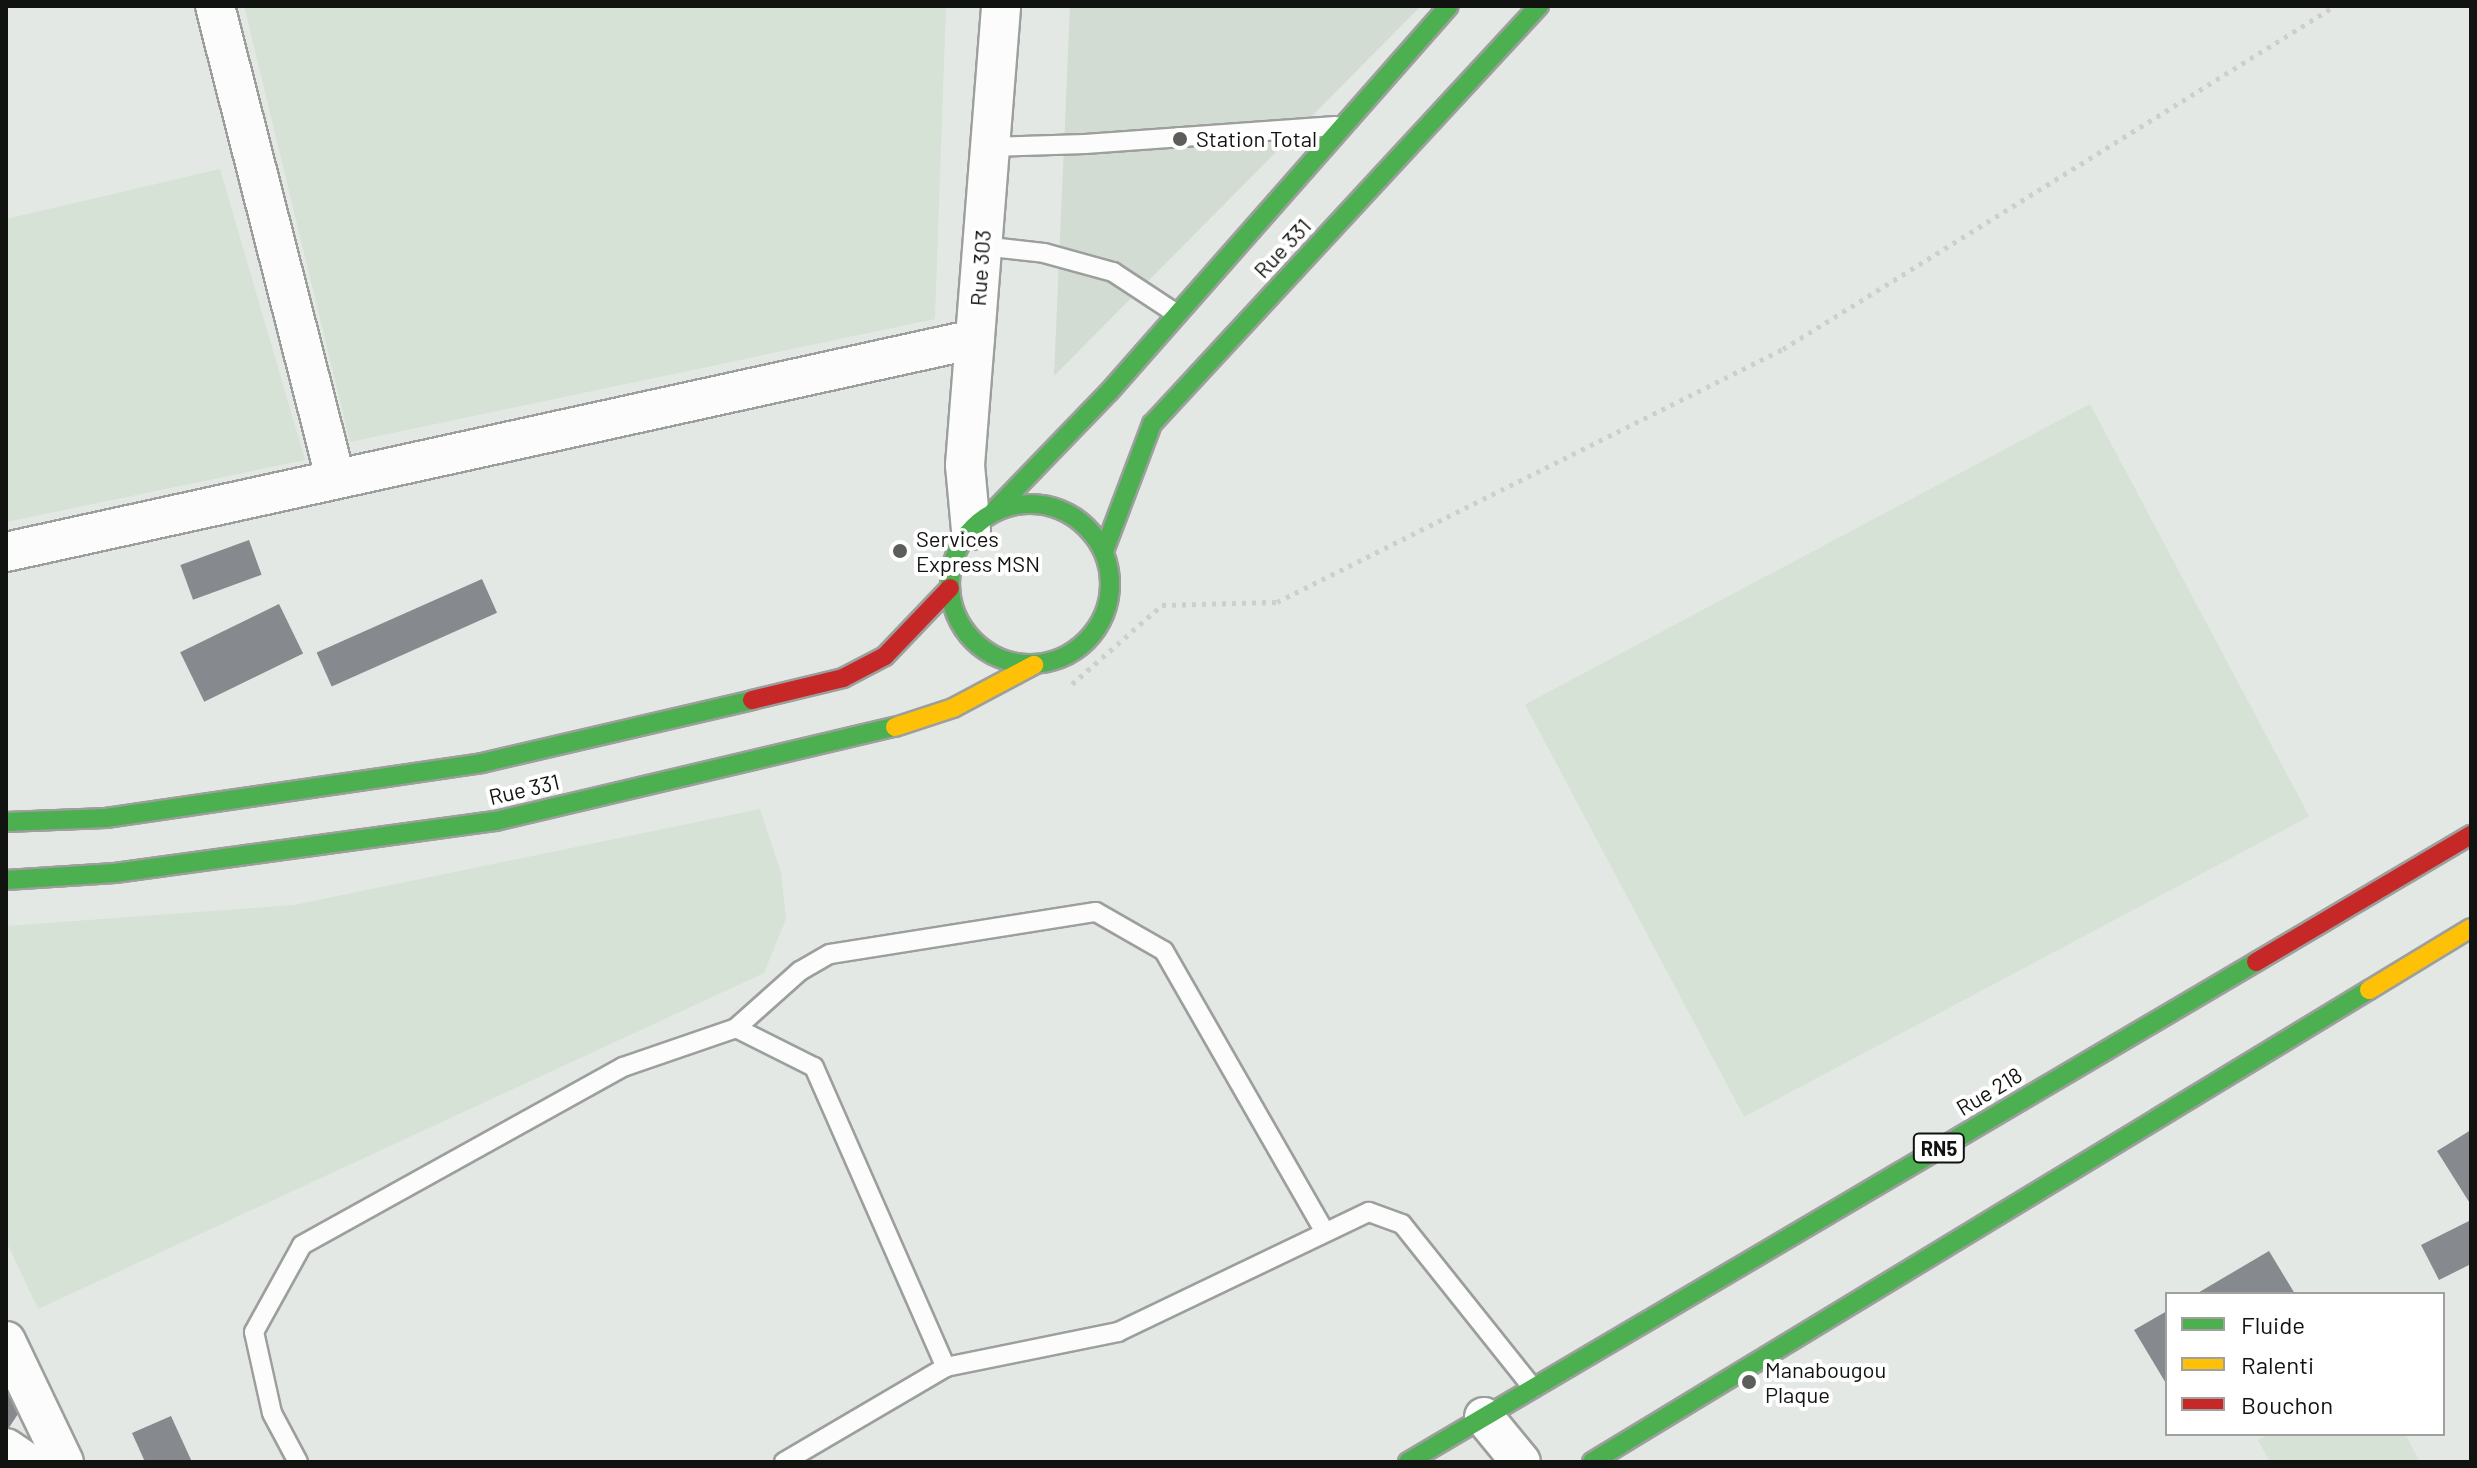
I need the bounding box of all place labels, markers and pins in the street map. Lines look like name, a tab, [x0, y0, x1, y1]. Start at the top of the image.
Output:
place label: Station Total	[1196, 126, 1317, 152]
marker: Station Total	[1171, 130, 1189, 148]
place label: Services Express MSN	[916, 525, 1040, 576]
marker: Services Express MSN	[891, 542, 909, 560]
place label: Manabougou Plaque	[1765, 1356, 1886, 1408]
marker: Manabougou Plaque	[1740, 1373, 1758, 1391]

